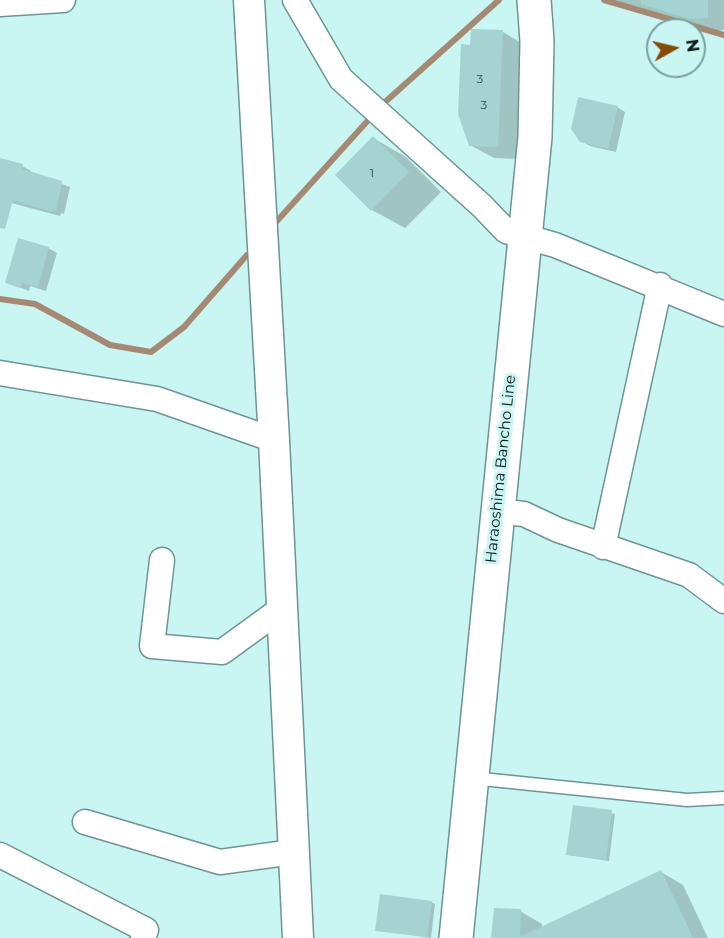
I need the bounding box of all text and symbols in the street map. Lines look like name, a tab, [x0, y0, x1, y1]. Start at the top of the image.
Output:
north arrow	[646, 18, 706, 78]
text: N	[682, 38, 703, 53]
house number: 3	[477, 72, 483, 86]
house number: 3	[481, 98, 487, 112]
house number: 1	[370, 166, 374, 180]
street label: Haraoshima Bancho Line	[482, 374, 520, 564]

